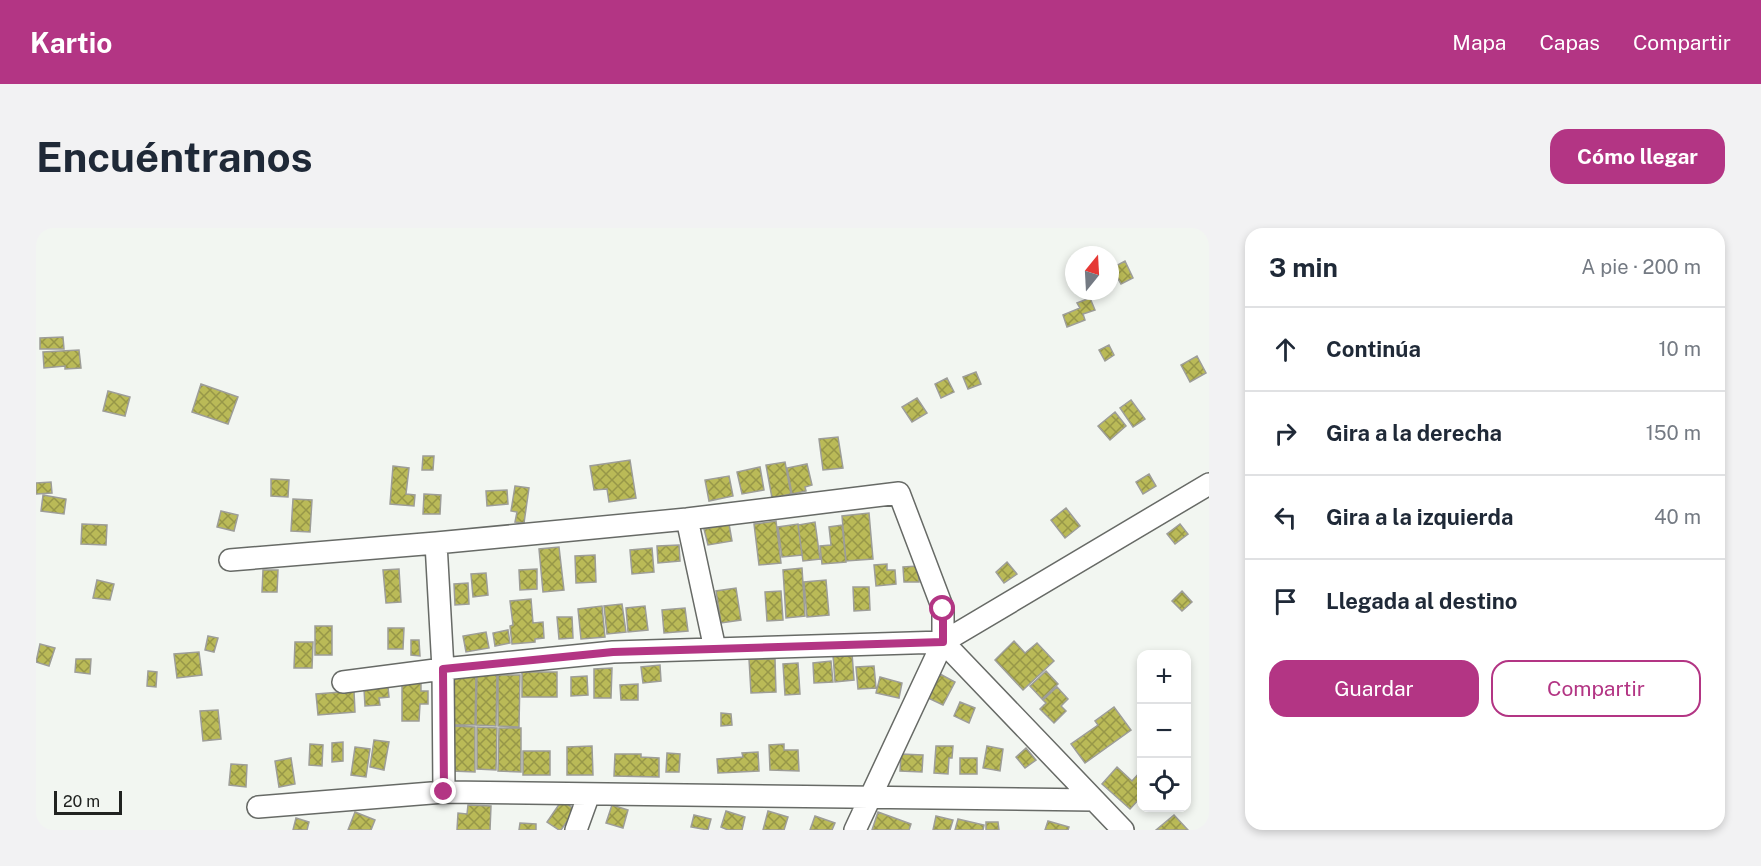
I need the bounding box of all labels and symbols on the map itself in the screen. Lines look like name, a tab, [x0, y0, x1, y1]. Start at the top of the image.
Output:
north arrow	[1065, 246, 1119, 300]
route start	[929, 595, 955, 621]
route end	[430, 778, 456, 804]
scale bar	[54, 788, 122, 816]

